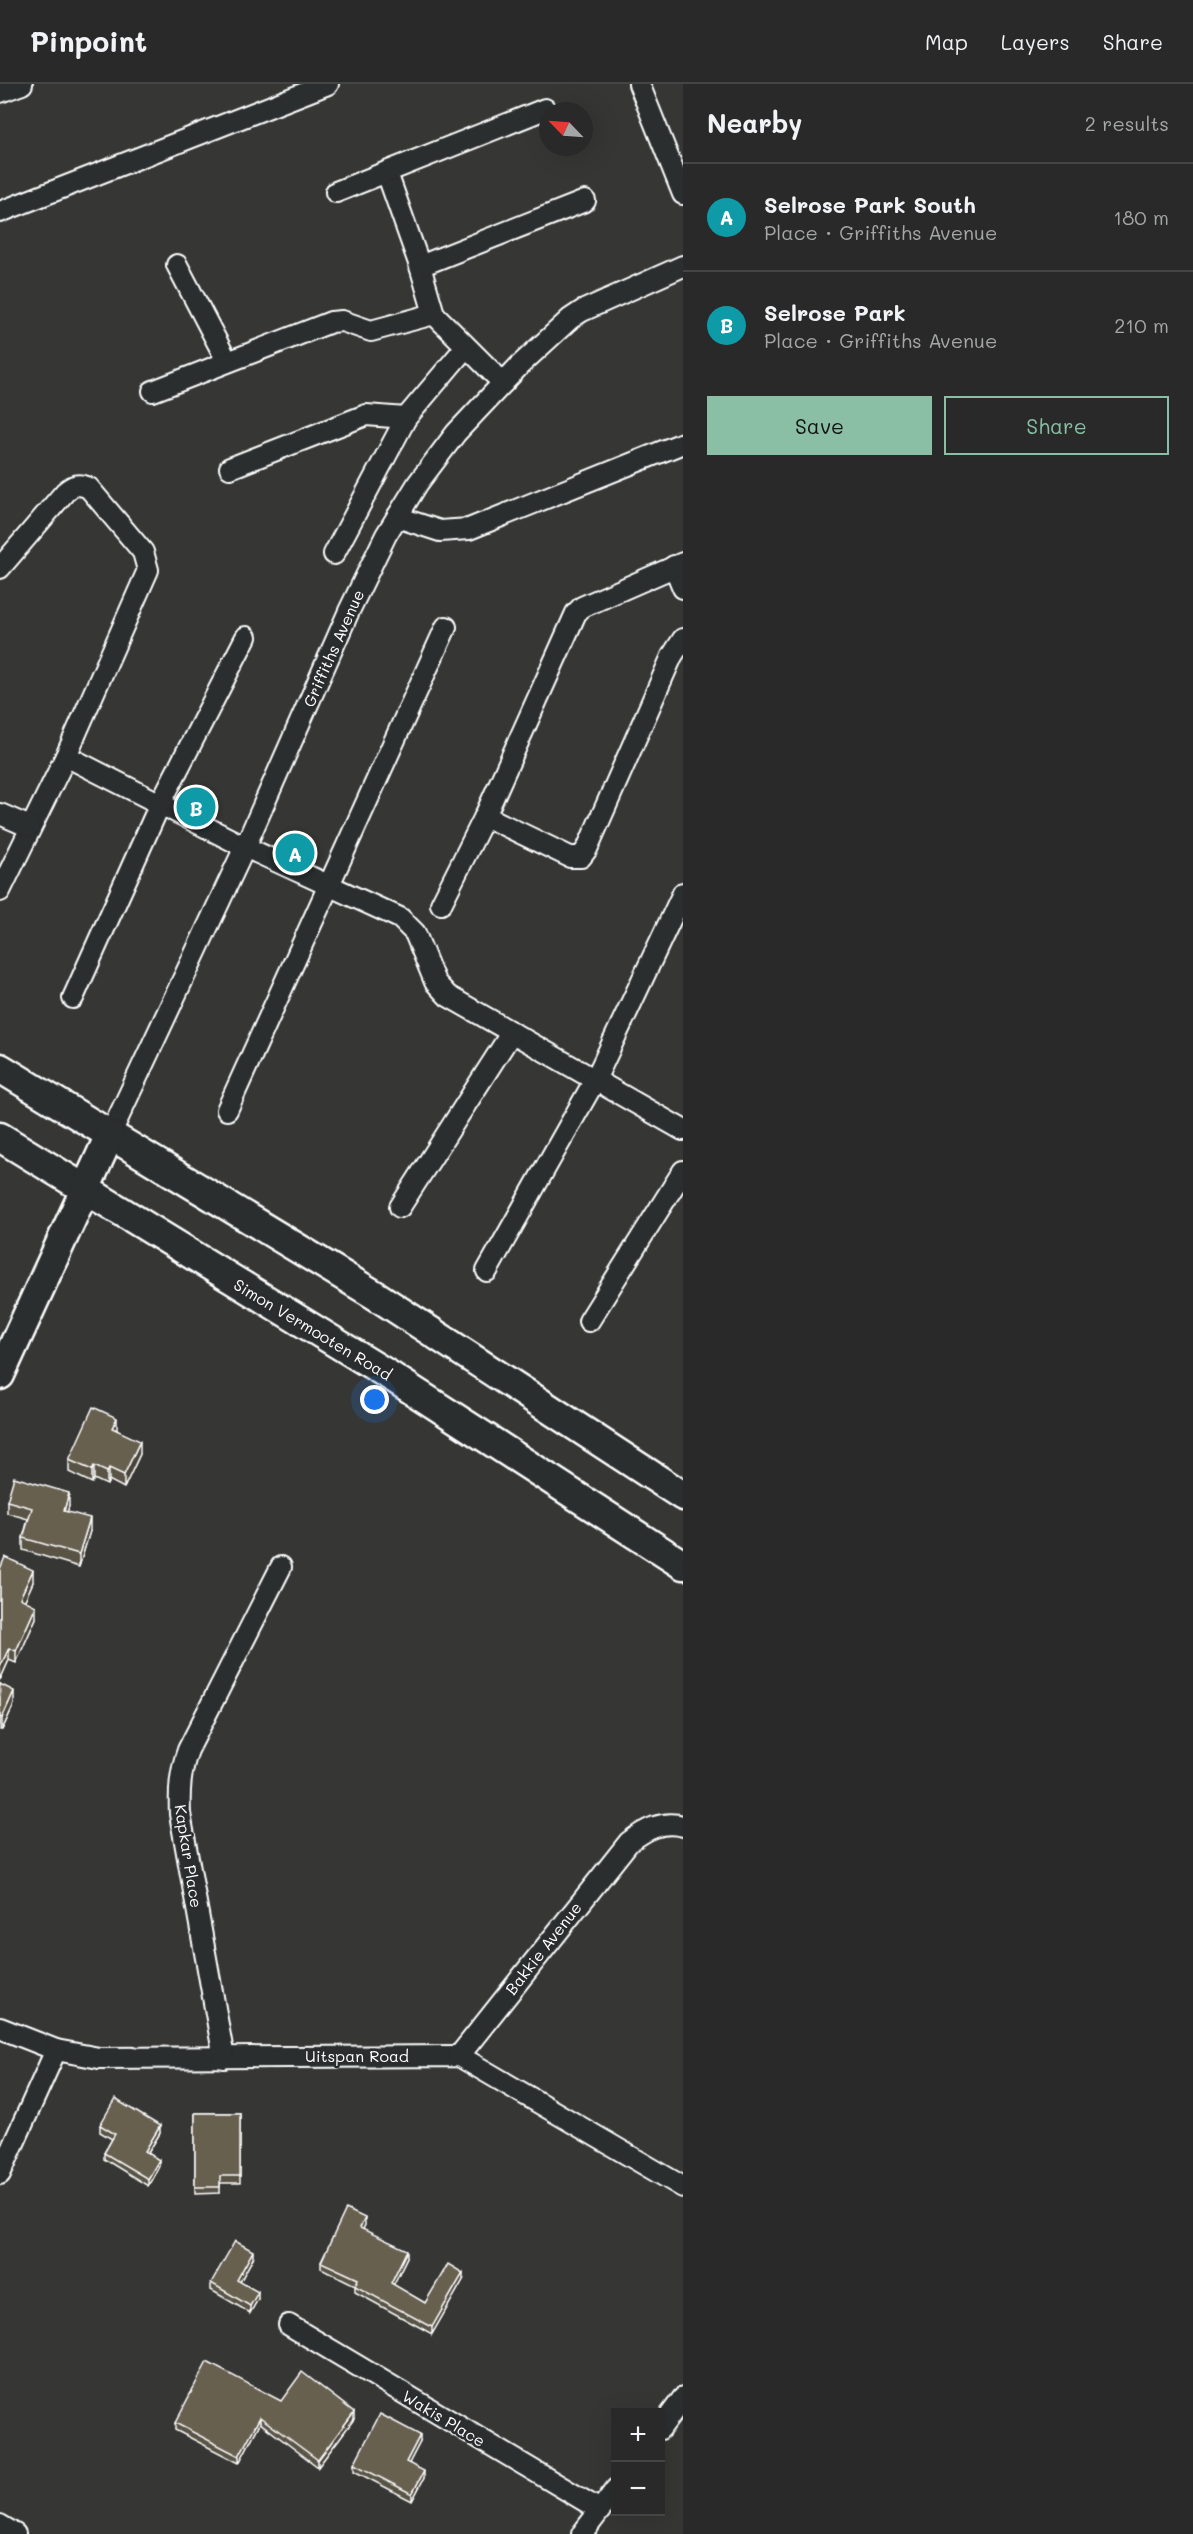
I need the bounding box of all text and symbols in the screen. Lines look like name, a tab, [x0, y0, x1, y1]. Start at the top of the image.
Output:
text: Pinpoint	[30, 23, 147, 59]
text: Map	[925, 28, 968, 55]
text: Layers	[1001, 28, 1070, 55]
text: Share	[1103, 28, 1163, 55]
north arrow	[539, 102, 593, 156]
text: Nearby	[707, 106, 802, 140]
text: 2 results	[1085, 110, 1169, 136]
text: Selrose Park South	[764, 190, 976, 219]
text: A	[720, 204, 733, 230]
text: 180 m	[1113, 204, 1169, 230]
text: Place · Griffiths Avenue	[764, 219, 997, 245]
text: Selrose Park	[764, 298, 906, 327]
text: B	[720, 312, 733, 338]
text: 210 m	[1114, 312, 1169, 338]
text: Place · Griffiths Avenue	[764, 327, 997, 353]
button: Save	[707, 396, 932, 455]
button: Share	[944, 396, 1169, 455]
street label: Griffiths Avenue	[298, 586, 368, 710]
pin: B	[176, 784, 216, 830]
pin: A	[276, 830, 314, 876]
street label: Simon Vermooten Road	[230, 1273, 396, 1385]
your location	[360, 1385, 389, 1414]
street label: Kapkar Place	[170, 1803, 208, 1909]
street label: Bakkie Avenue	[500, 1897, 586, 1999]
street label: Uitspan Road	[305, 2045, 409, 2066]
street label: Wakis Place	[399, 2385, 489, 2451]
map controls	[611, 2408, 665, 2516]
button: +	[611, 2408, 665, 2462]
button: −	[611, 2462, 665, 2516]

